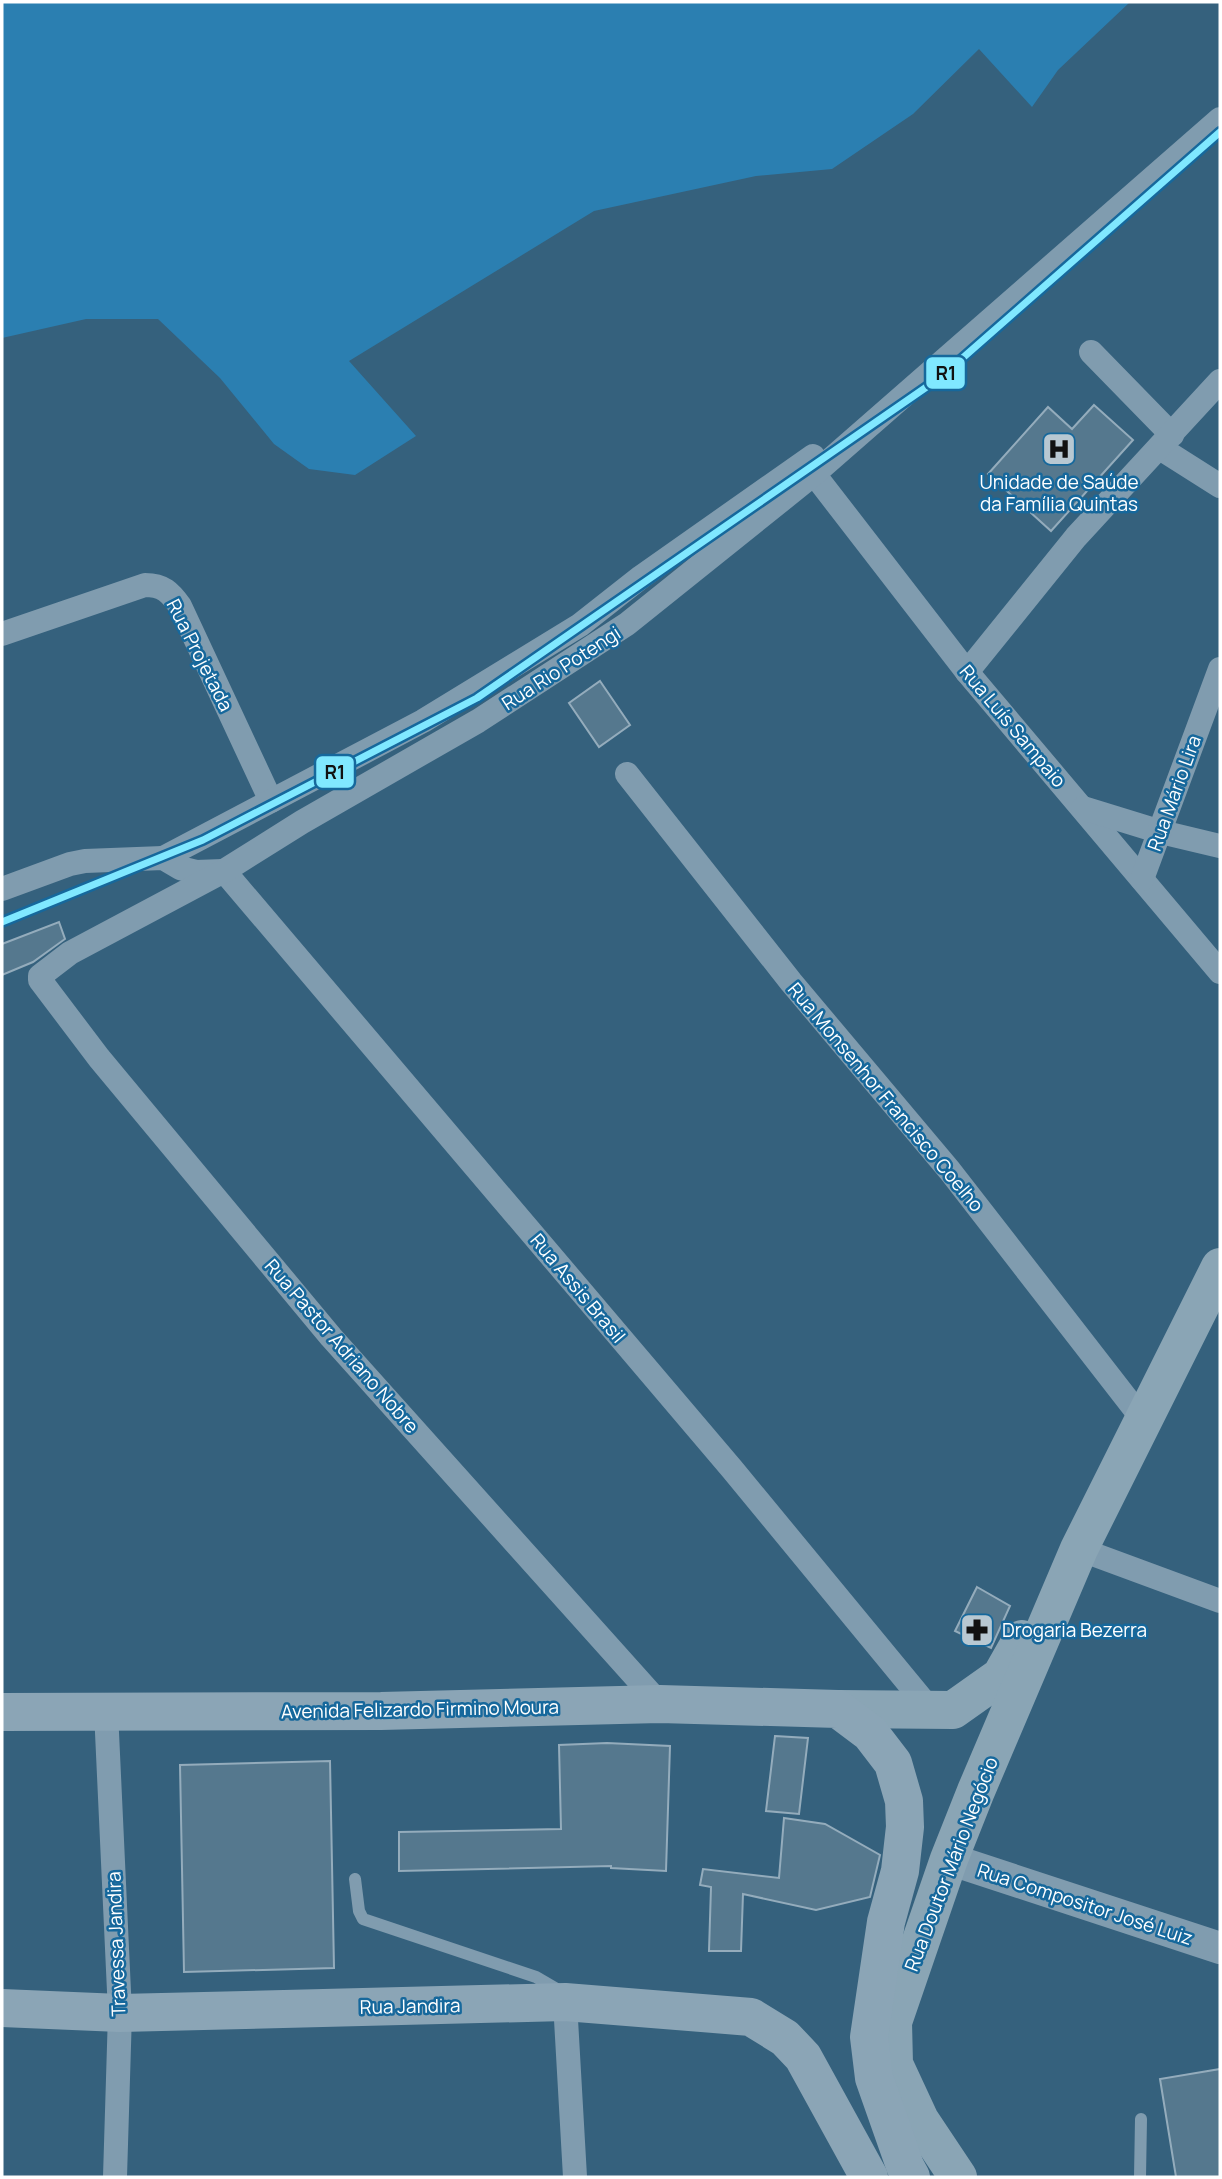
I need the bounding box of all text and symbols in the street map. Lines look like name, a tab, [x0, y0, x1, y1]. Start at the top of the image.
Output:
line badge: R1	[925, 356, 966, 390]
text: R1	[936, 360, 956, 386]
hospital icon: Unidade de Saúde da Família Quintas	[1040, 430, 1078, 468]
place label: Unidade de Saúde da Família Quintas	[979, 469, 1139, 517]
street label: Rua Projetada	[161, 594, 239, 716]
street label: Rua Rio Potengi	[497, 620, 625, 716]
street label: Rua Luís Sampaio	[954, 659, 1072, 793]
street label: Rua Mário Lira	[1141, 731, 1207, 855]
line badge: R1	[315, 755, 355, 789]
text: R1	[325, 759, 345, 785]
street label: Rua Monsenhor Francisco Coelho	[782, 977, 990, 1217]
street label: Rua Assis Brasil	[525, 1228, 631, 1348]
street label: Rua Pastor Adriano Nobre	[259, 1253, 425, 1439]
pharmacy icon: Drogaria Bezerra	[958, 1611, 996, 1649]
place label: Drogaria Bezerra	[1002, 1617, 1147, 1643]
street label: Avenida Felizardo Firmino Moura	[281, 1694, 559, 1724]
street label: Rua Doutor Mário Negócio	[898, 1753, 1004, 1975]
street label: Rua Compositor José Luiz	[974, 1857, 1196, 1951]
street label: Travessa Jandira	[100, 1871, 132, 2017]
street label: Rua Jandira	[359, 1992, 461, 2020]

